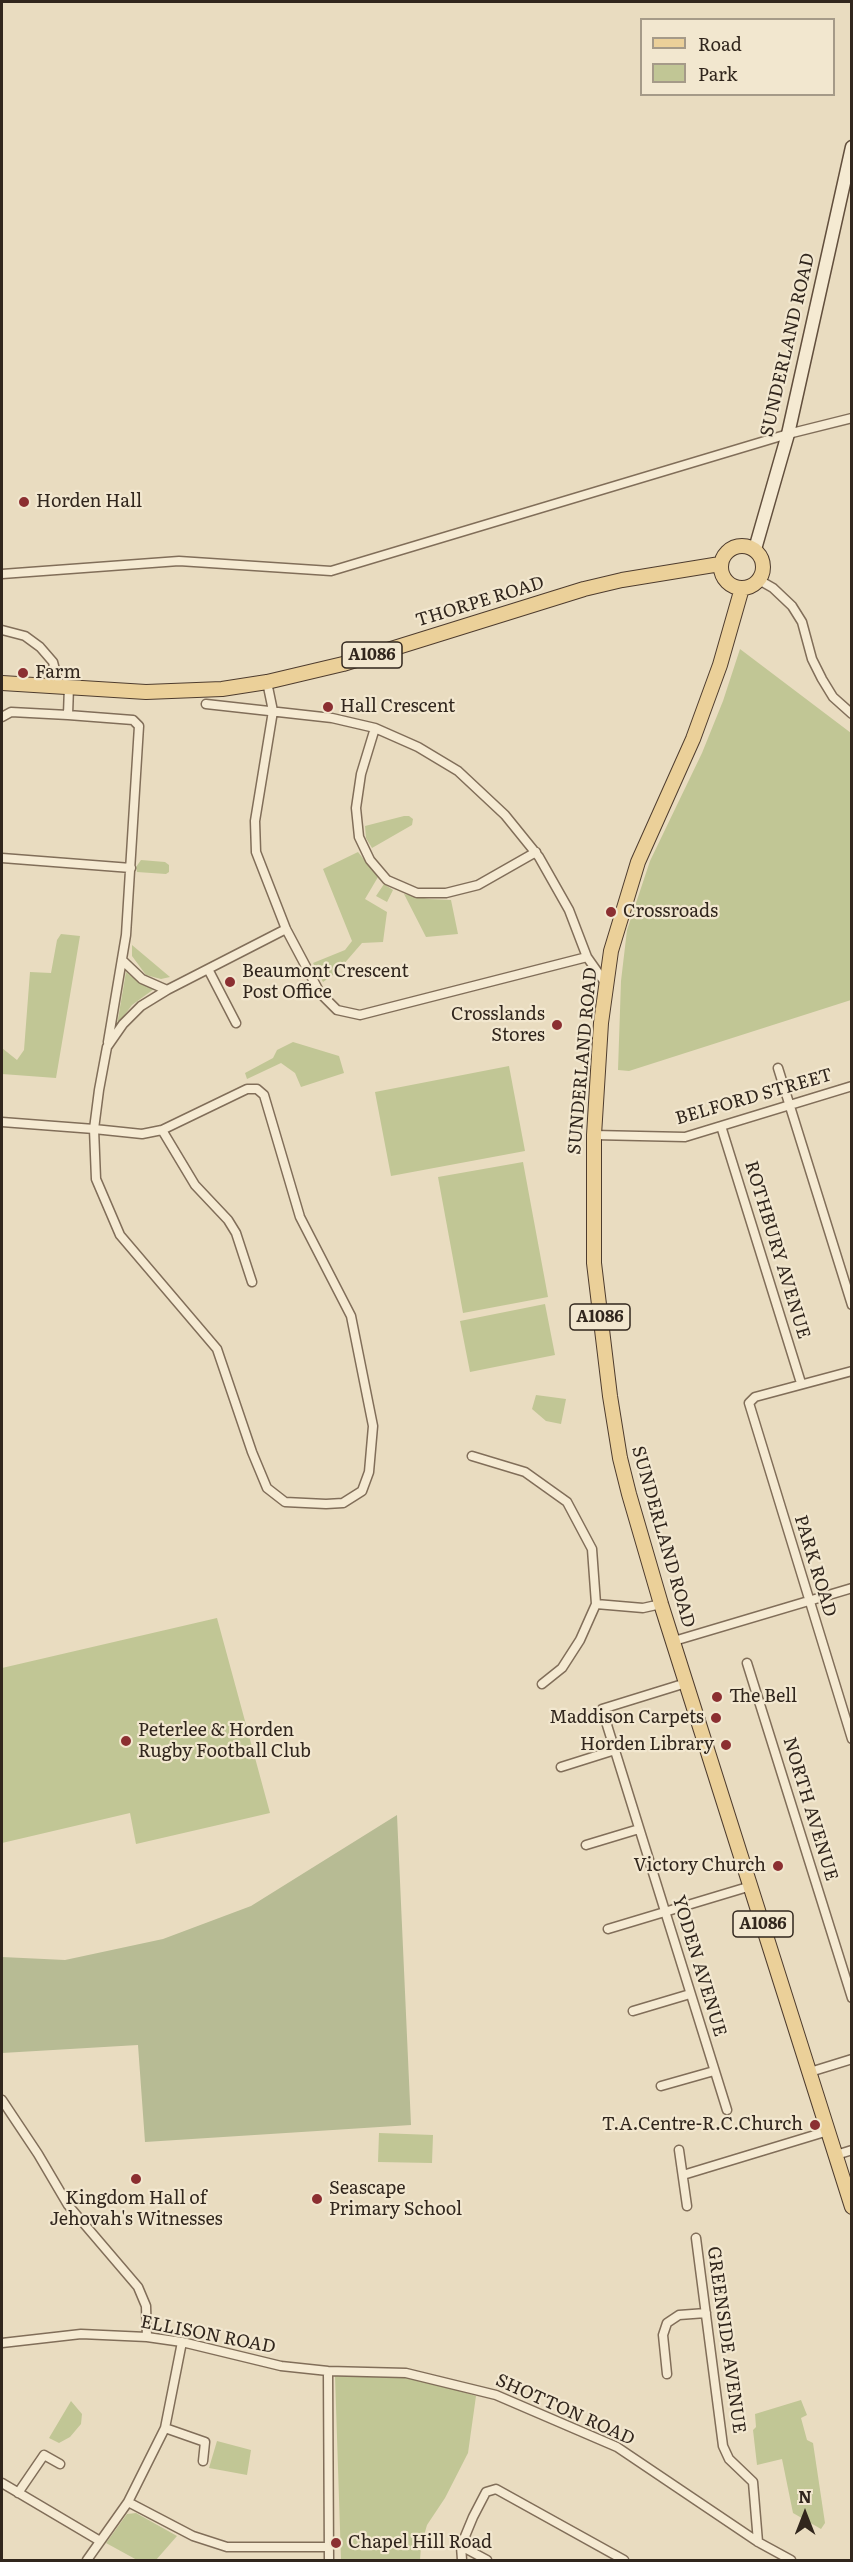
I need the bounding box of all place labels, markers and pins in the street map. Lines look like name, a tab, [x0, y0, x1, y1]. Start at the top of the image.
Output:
place label: Horden Hall	[36, 491, 142, 513]
marker: Horden Hall	[17, 495, 31, 509]
place label: Farm	[35, 662, 81, 684]
marker: Farm	[16, 666, 30, 680]
place label: Hall Crescent	[340, 696, 455, 718]
marker: Hall Crescent	[321, 700, 335, 714]
place label: Crossroads	[623, 901, 718, 923]
marker: Crossroads	[604, 905, 618, 919]
place label: Beaumont Crescent Post Office	[242, 961, 409, 1004]
marker: Beaumont Crescent Post Office	[223, 975, 237, 989]
place label: Crosslands Stores	[451, 1004, 545, 1046]
marker: Crosslands Stores	[550, 1018, 564, 1032]
place label: The Bell	[729, 1686, 797, 1708]
marker: The Bell	[710, 1690, 724, 1704]
place label: Maddison Carpets	[549, 1707, 704, 1729]
marker: Maddison Carpets	[709, 1711, 723, 1725]
place label: Peterlee & Horden Rugby Football Club	[138, 1720, 311, 1762]
marker: Peterlee & Horden Rugby Football Club	[119, 1734, 133, 1748]
place label: Horden Library	[580, 1734, 714, 1756]
marker: Horden Library	[719, 1738, 733, 1752]
place label: Victory Church	[634, 1855, 766, 1877]
marker: Victory Church	[771, 1859, 785, 1873]
place label: T.A.Centre-R.C.Church	[602, 2114, 803, 2136]
marker: T.A.Centre-R.C.Church	[808, 2118, 822, 2132]
marker: Kingdom Hall of Jehovah's Witnesses	[129, 2172, 143, 2186]
place label: Seascape Primary School	[329, 2178, 462, 2220]
place label: Kingdom Hall of Jehovah's Witnesses	[49, 2188, 223, 2230]
marker: Seascape Primary School	[310, 2192, 324, 2206]
place label: Chapel Hill Road	[348, 2532, 492, 2554]
marker: Chapel Hill Road	[329, 2536, 343, 2550]

